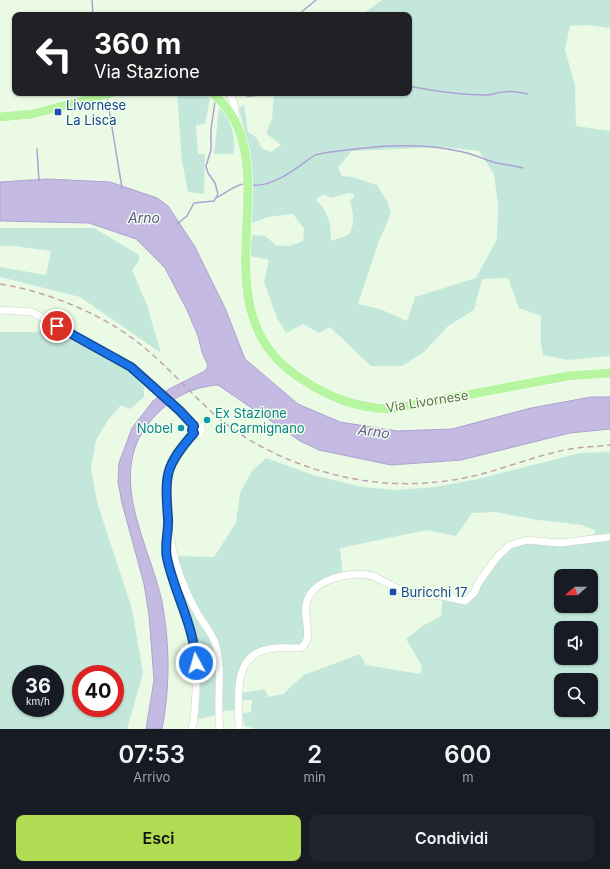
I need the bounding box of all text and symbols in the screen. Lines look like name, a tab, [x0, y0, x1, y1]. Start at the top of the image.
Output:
text: 360 m	[94, 27, 181, 61]
icon: left	[28, 28, 80, 80]
text: Via Stazione	[94, 61, 200, 82]
place label: Livornese La Lisca	[66, 97, 126, 128]
marker: Livornese La Lisca	[53, 107, 63, 117]
water label: Arno	[127, 209, 160, 226]
pin	[40, 309, 74, 343]
icon: arrive	[46, 315, 68, 337]
street label: Via Livornese	[385, 387, 469, 415]
place label: Ex Stazione di Carmignano	[215, 405, 305, 436]
marker: Ex Stazione di Carmignano	[202, 415, 212, 425]
place label: Nobel	[137, 420, 173, 436]
water label: Arno	[356, 420, 391, 442]
marker: Nobel	[176, 423, 186, 433]
north arrow	[554, 569, 598, 613]
map controls	[554, 569, 598, 717]
place label: Buricchi 17	[401, 584, 467, 600]
marker: Buricchi 17	[388, 587, 398, 597]
button: sound	[554, 621, 598, 665]
position arrow	[175, 642, 217, 684]
speed limit sign: 40	[72, 665, 124, 717]
button: search	[554, 673, 598, 717]
text: 36	[25, 674, 51, 698]
text: km/h	[26, 695, 50, 707]
text: 07:53	[119, 740, 185, 769]
text: 2	[307, 740, 322, 769]
text: 600	[444, 740, 491, 769]
text: Arrivo	[133, 769, 170, 785]
text: min	[304, 769, 326, 785]
text: m	[462, 769, 474, 785]
button: Esci	[16, 815, 301, 861]
button: Condividi	[309, 815, 594, 861]

